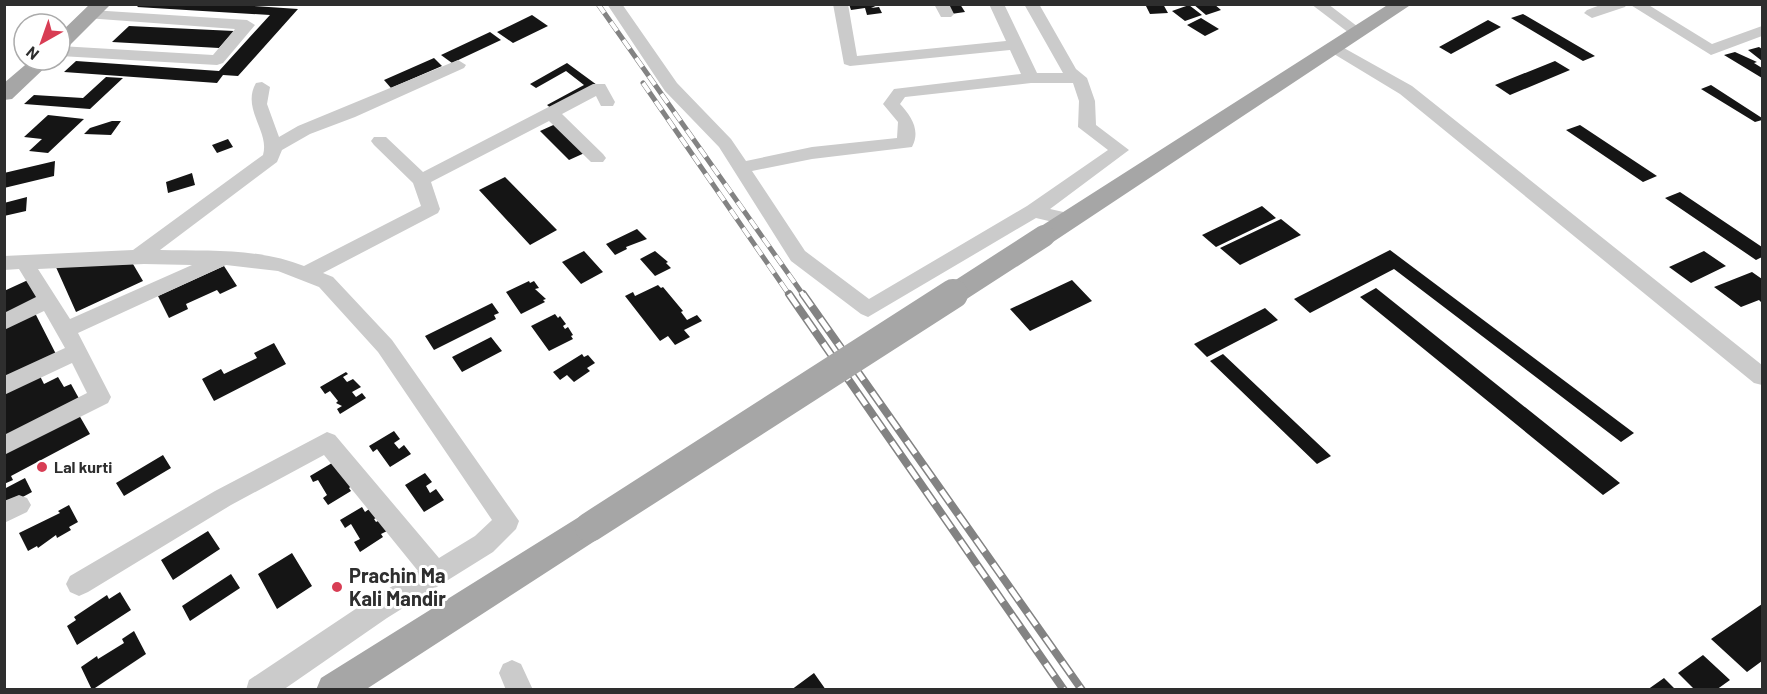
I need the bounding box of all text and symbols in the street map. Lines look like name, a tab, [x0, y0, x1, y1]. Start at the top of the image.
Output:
north arrow	[12, 12, 72, 72]
text: N	[22, 43, 42, 65]
place label: Lal kurti	[54, 457, 112, 476]
marker: Lal kurti	[35, 460, 49, 474]
place label: Prachin Ma Kali Mandir	[349, 563, 446, 610]
marker: Prachin Ma Kali Mandir	[330, 580, 344, 594]

